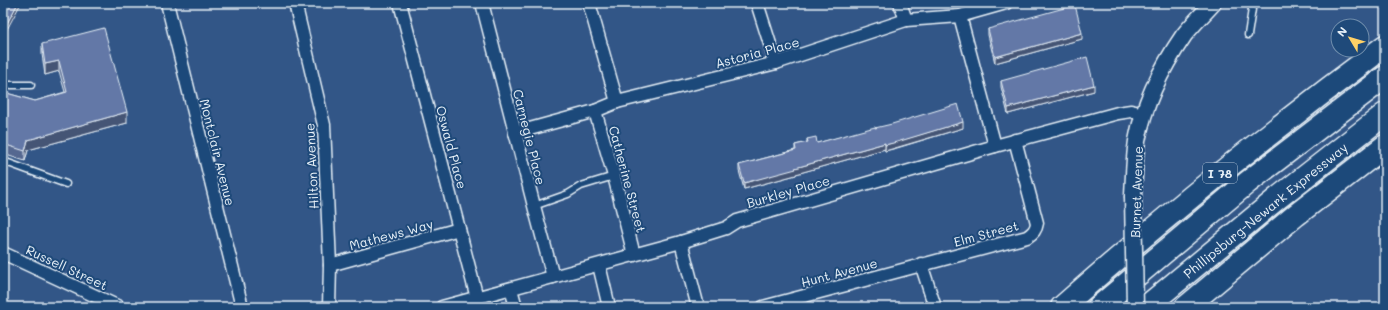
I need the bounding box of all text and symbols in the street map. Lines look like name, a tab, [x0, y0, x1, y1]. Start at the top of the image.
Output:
north arrow	[1330, 18, 1370, 58]
text: N	[1333, 24, 1350, 39]
street label: Astoria Place	[713, 33, 801, 71]
street label: Carnegie Place	[510, 87, 550, 187]
street label: Montclair Avenue	[196, 97, 240, 207]
street label: Oswald Place	[433, 104, 471, 190]
street label: Hilton Avenue	[300, 122, 322, 210]
street label: Catherine Street	[606, 124, 650, 234]
street label: Phillipsburg-Newark Expressway	[1179, 138, 1351, 282]
street label: Burnet Avenue	[1126, 146, 1146, 238]
road number: I 78	[1203, 163, 1237, 183]
street label: Burkley Place	[744, 171, 832, 211]
street label: Mathews Way	[347, 215, 435, 253]
street label: Elm Street	[952, 216, 1021, 250]
street label: Russell Street	[23, 241, 111, 293]
street label: Hunt Avenue	[799, 254, 879, 290]

